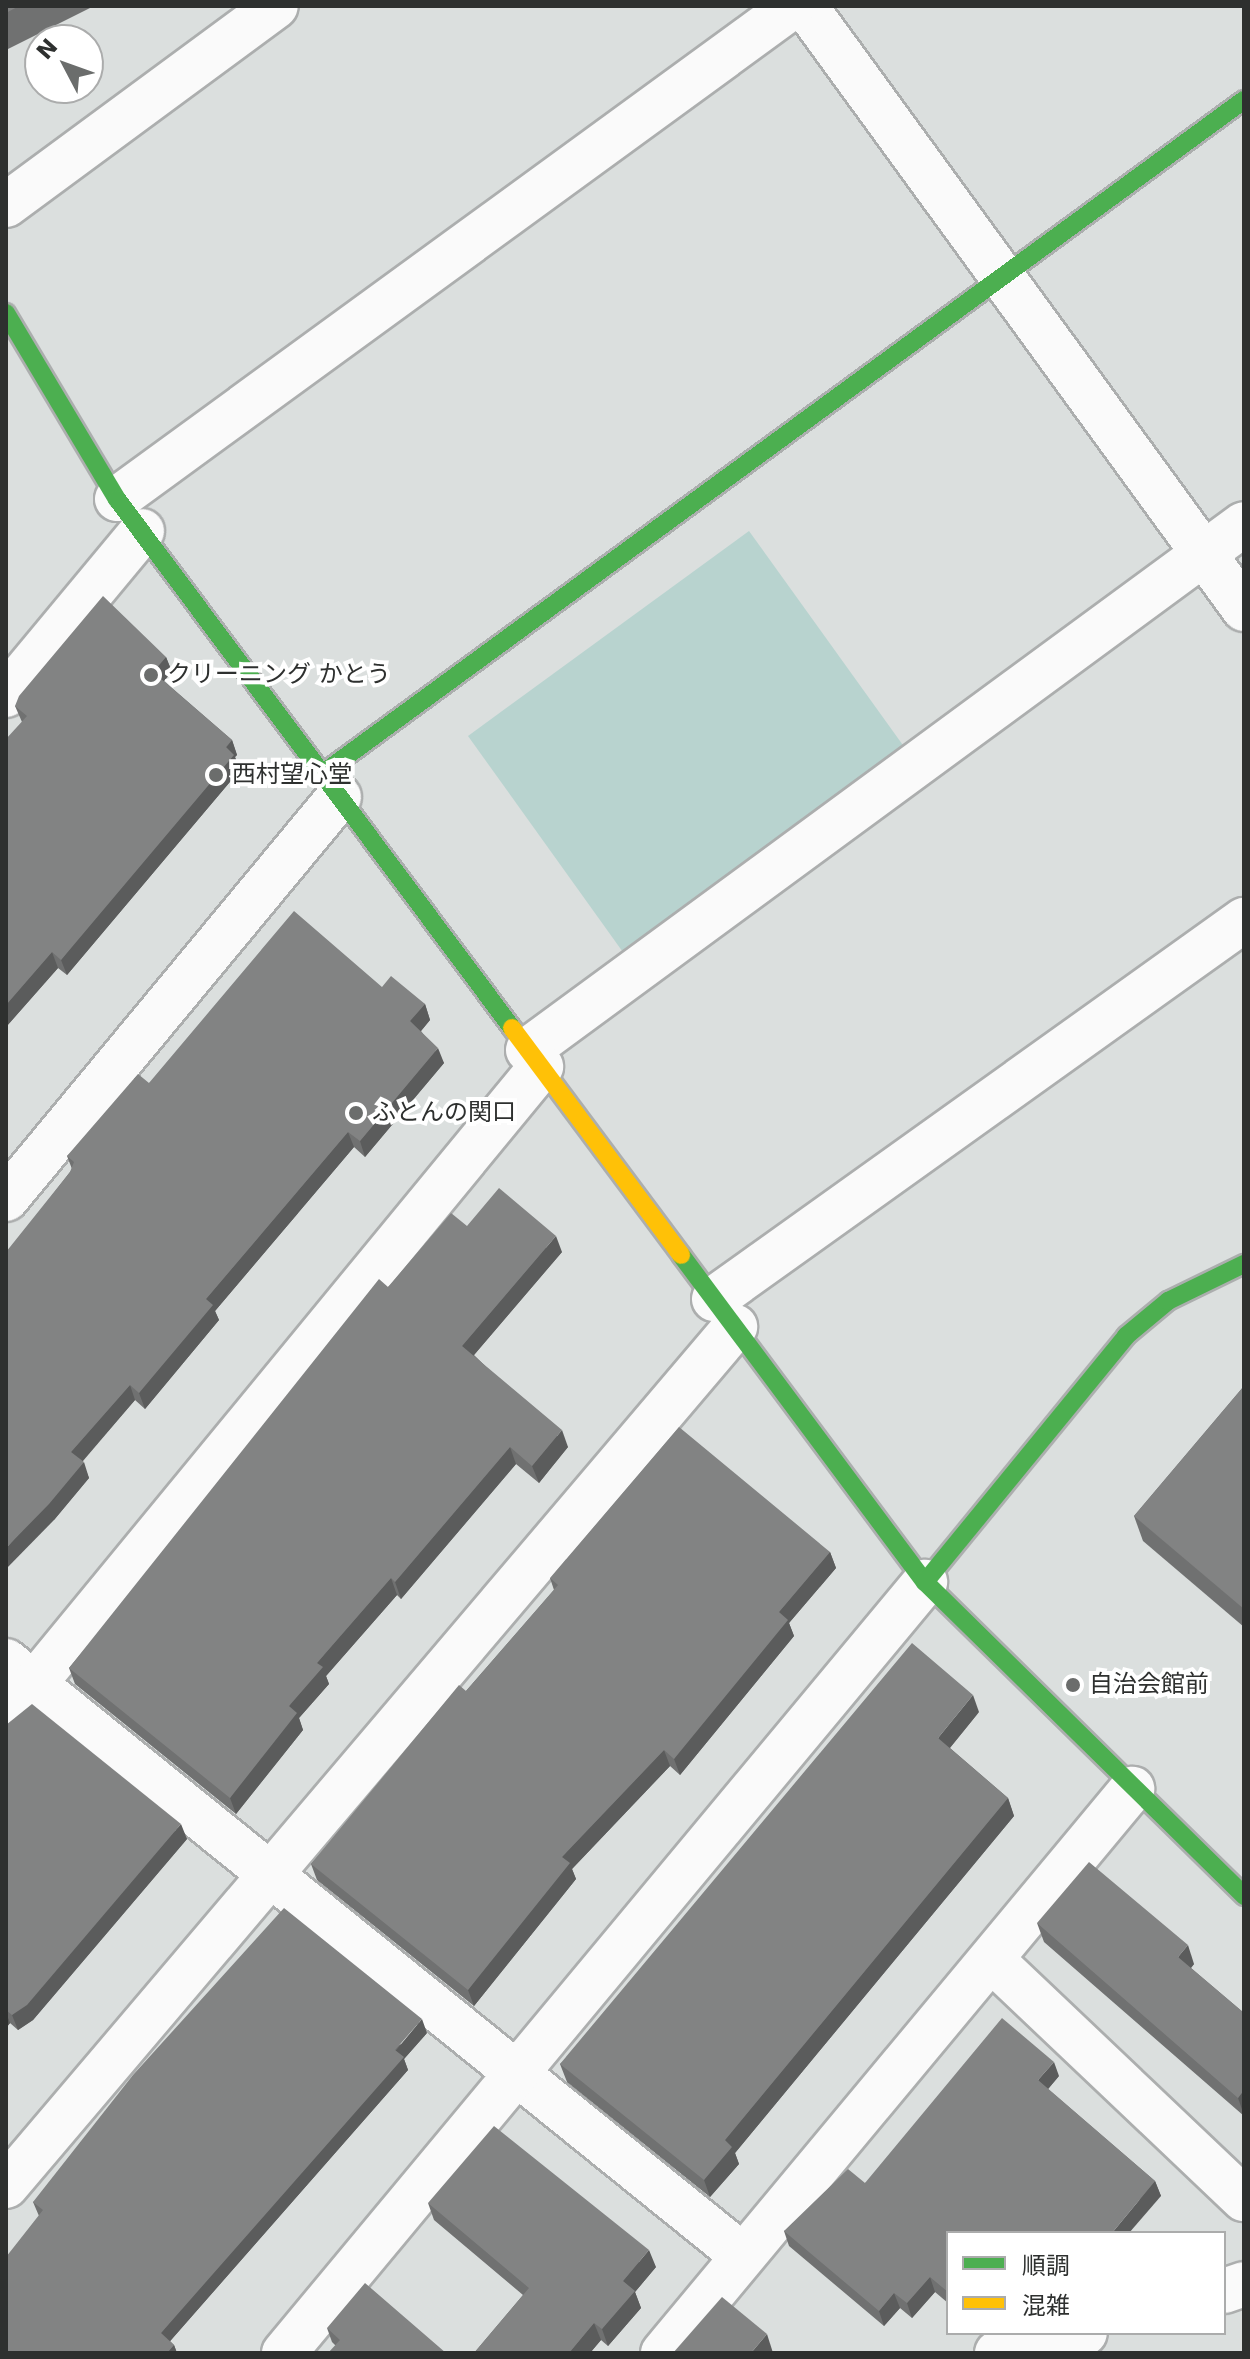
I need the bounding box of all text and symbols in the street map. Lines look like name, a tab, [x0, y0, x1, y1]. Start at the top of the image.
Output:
north arrow	[24, 24, 104, 104]
text: N	[32, 34, 62, 64]
place label: クリーニング かとう	[167, 661, 391, 689]
marker: クリーニング かとう	[142, 666, 160, 684]
place label: 西村望心堂	[232, 761, 352, 789]
marker: 西村望心堂	[207, 766, 225, 784]
place label: ふとんの関口	[372, 1099, 516, 1127]
marker: ふとんの関口	[347, 1104, 365, 1122]
place label: 自治会館前	[1089, 1671, 1209, 1699]
marker: 自治会館前	[1064, 1676, 1082, 1694]
legend	[946, 2231, 1226, 2335]
text: 順調	[1022, 2252, 1070, 2280]
text: 混雑	[1022, 2292, 1070, 2320]

